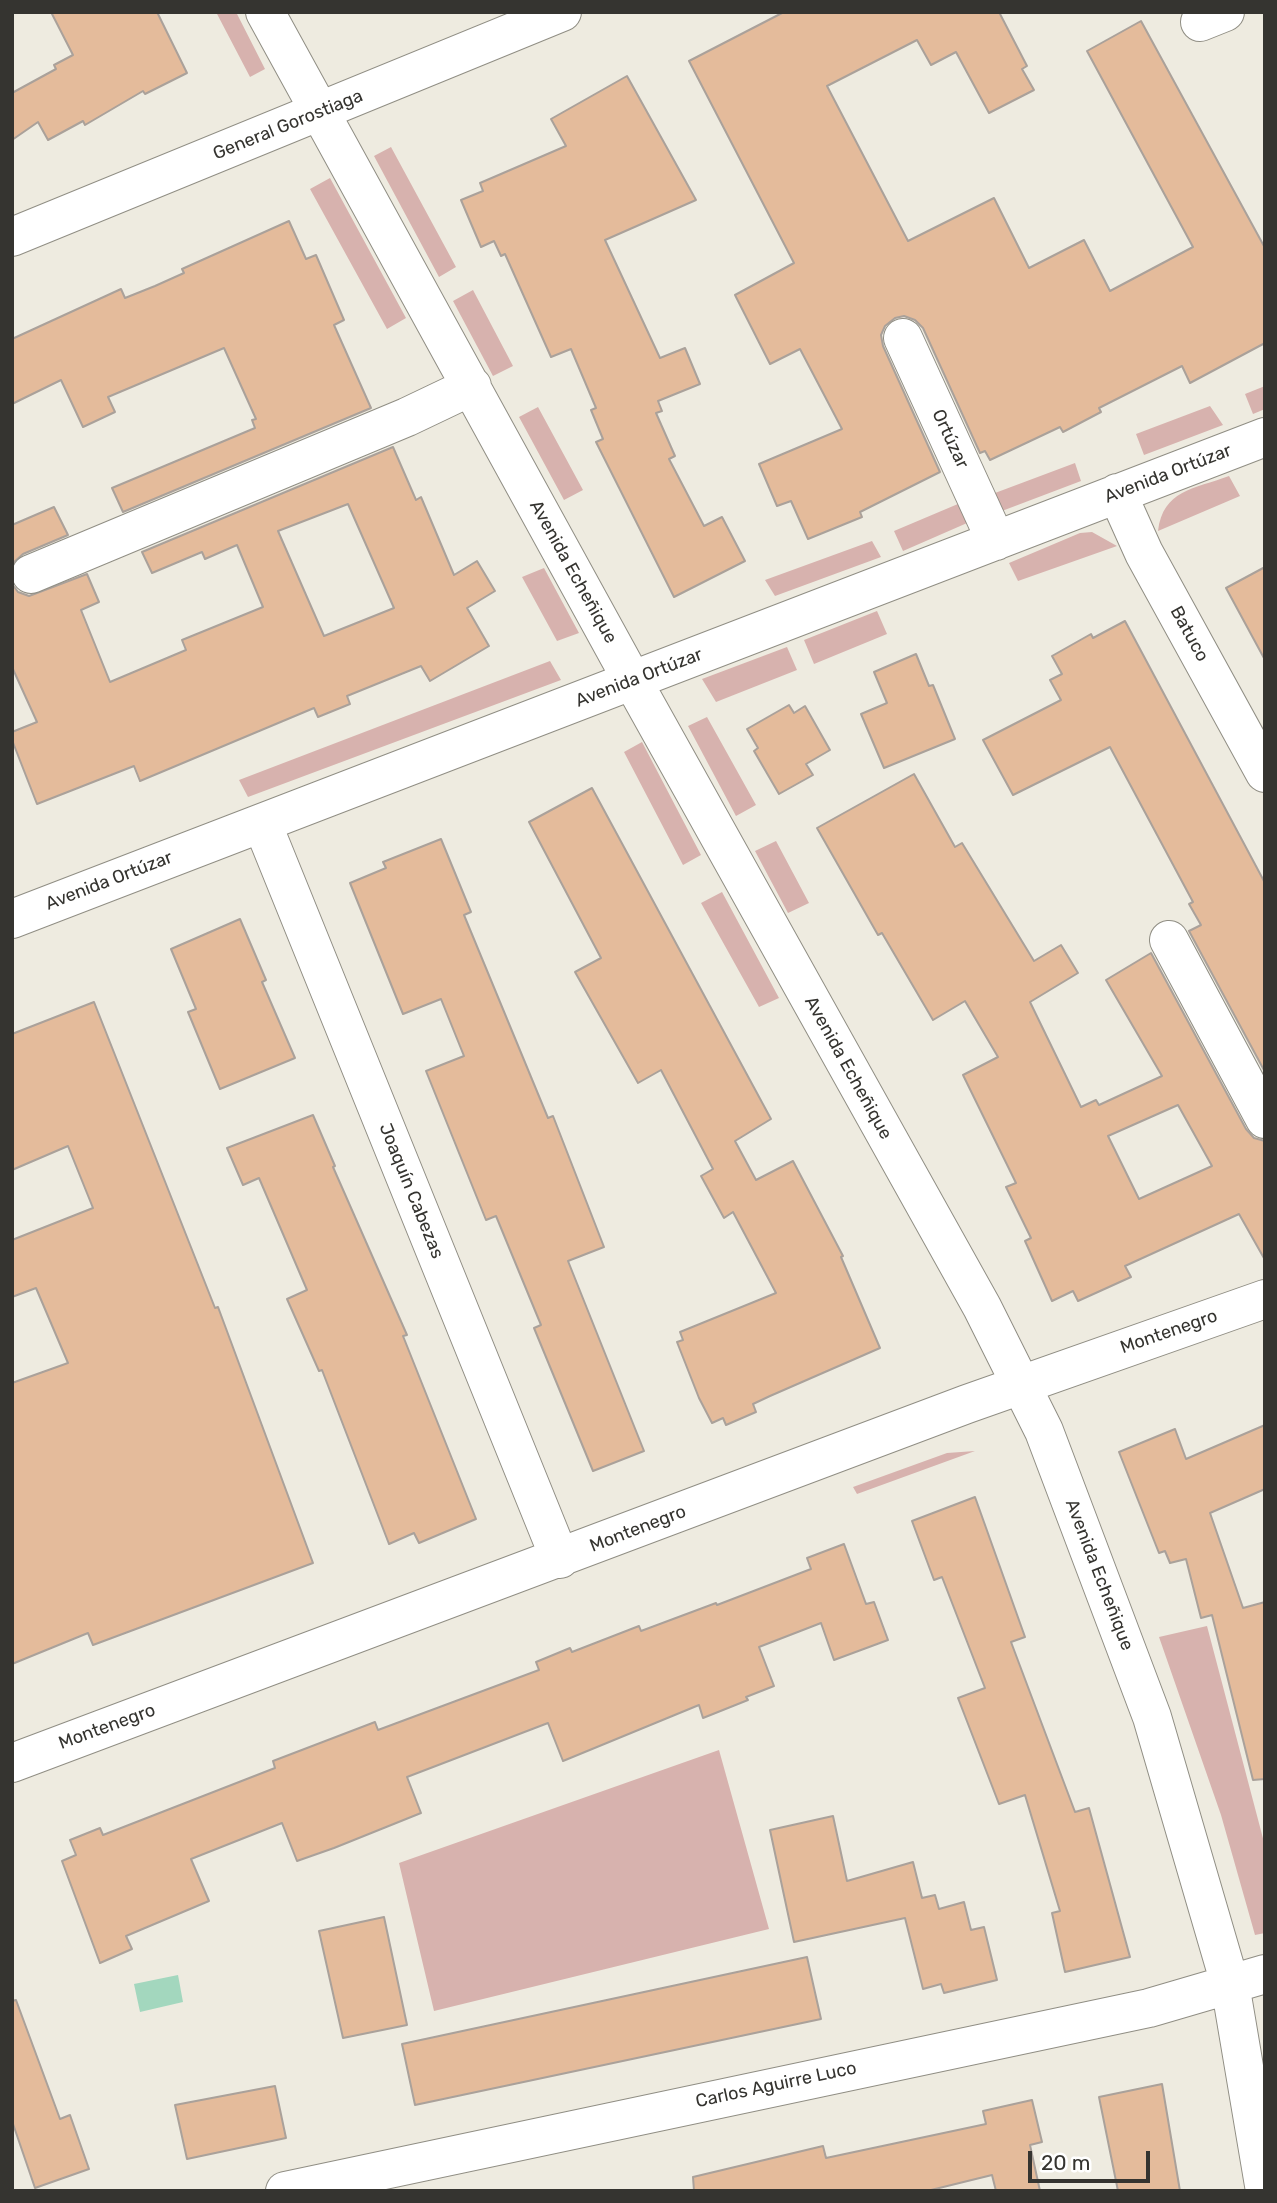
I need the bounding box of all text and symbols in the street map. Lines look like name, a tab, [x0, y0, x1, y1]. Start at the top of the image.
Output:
street label: General Gorostiaga	[210, 85, 366, 165]
street label: Ortúzar	[927, 406, 973, 472]
street label: Avenida Ortúzar	[1101, 440, 1235, 508]
street label: Avenida Echeñique	[525, 497, 621, 647]
street label: Batuco	[1165, 603, 1213, 665]
street label: Avenida Ortúzar	[572, 644, 706, 712]
street label: Avenida Ortúzar	[42, 847, 176, 915]
street label: Avenida Echeñique	[800, 993, 896, 1143]
street label: Joaquín Cabezas	[374, 1120, 448, 1262]
street label: Montenegro	[1118, 1305, 1220, 1359]
street label: Avenida Echeñique	[1060, 1496, 1138, 1654]
street label: Montenegro	[587, 1501, 689, 1557]
street label: Montenegro	[56, 1700, 158, 1754]
street label: Carlos Aguirre Luco	[694, 2057, 858, 2113]
scale bar	[1032, 2136, 1154, 2180]
text: 20 m	[1041, 2150, 1090, 2175]

